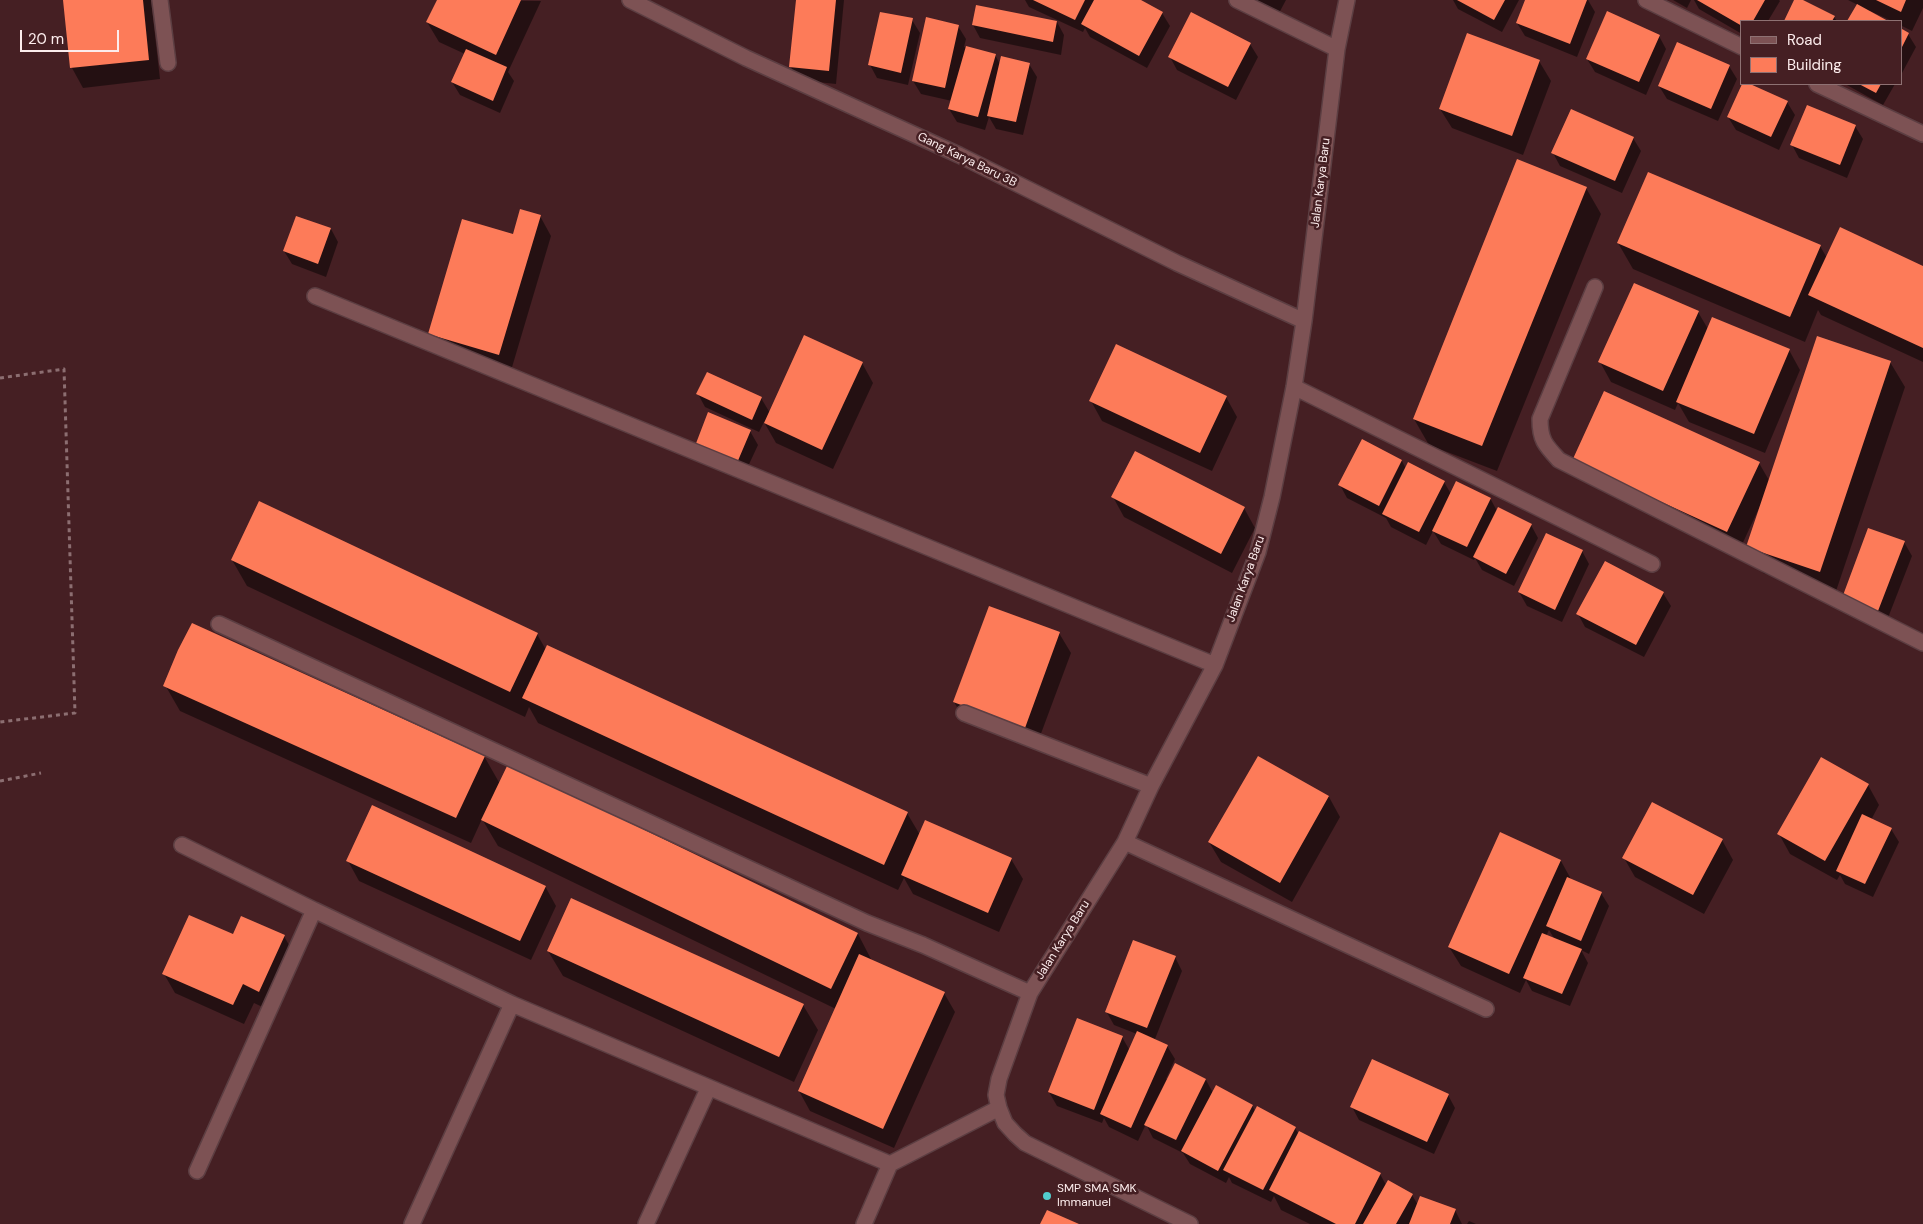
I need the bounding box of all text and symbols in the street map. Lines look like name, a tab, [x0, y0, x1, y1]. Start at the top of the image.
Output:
scale bar	[22, 20, 121, 52]
legend	[1740, 20, 1903, 85]
text: 20 m	[28, 29, 64, 49]
text: Road	[1787, 30, 1822, 50]
text: Building	[1787, 55, 1842, 75]
street label: Gang Karya Baru 3B	[915, 130, 1019, 190]
street label: Jalan Karya Baru	[1308, 137, 1334, 229]
street label: Jalan Karya Baru	[1224, 534, 1268, 624]
street label: Jalan Karya Baru	[1033, 898, 1093, 982]
place label: SMP SMA SMK Immanuel	[1057, 1182, 1136, 1210]
marker: SMP SMA SMK Immanuel	[1041, 1190, 1053, 1202]

